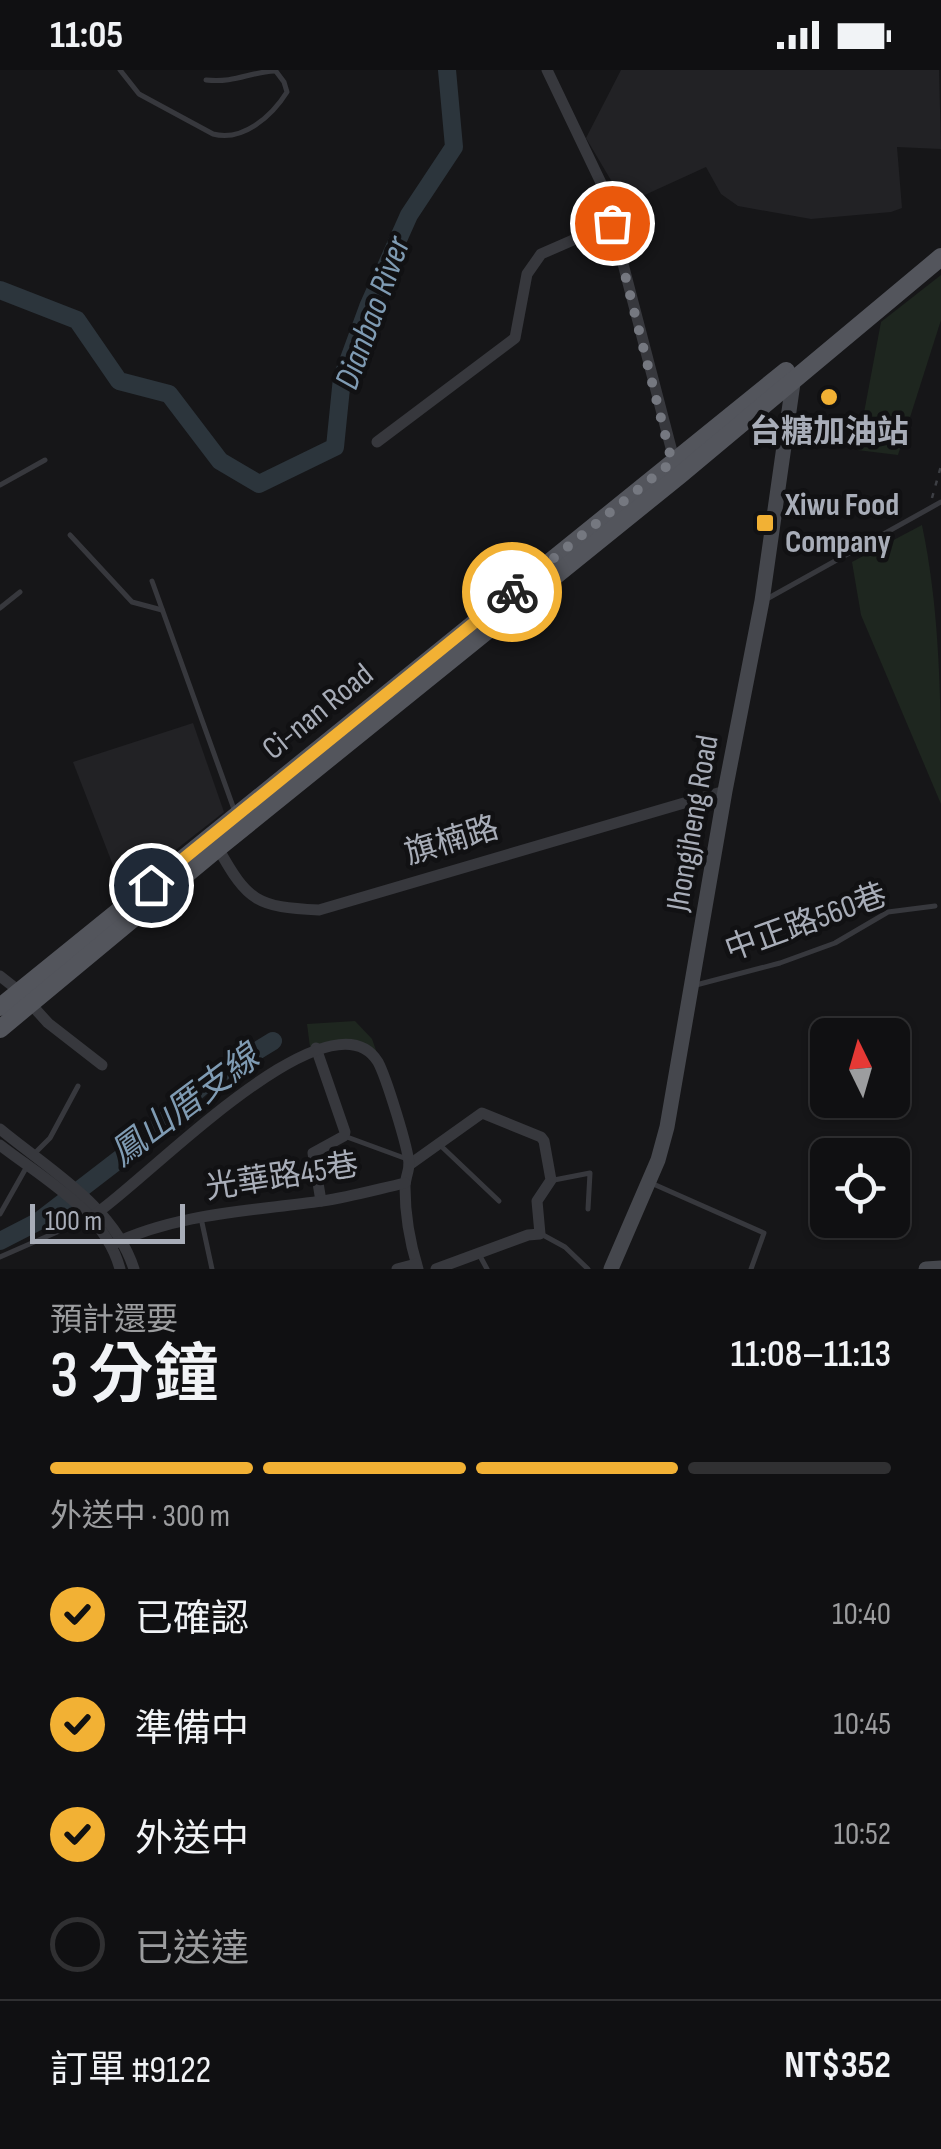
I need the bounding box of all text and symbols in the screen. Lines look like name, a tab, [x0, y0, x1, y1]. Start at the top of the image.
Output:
text: 11:05	[50, 13, 123, 58]
pin	[570, 181, 655, 266]
icon: bag	[585, 196, 640, 251]
water label: Dianbao River	[326, 230, 421, 395]
marker: 台糖加油站	[818, 386, 840, 408]
place label: 台糖加油站	[749, 413, 909, 452]
place label: Xiwu Food Company	[784, 486, 899, 562]
marker: Xiwu Food Company	[754, 512, 776, 534]
courier	[462, 542, 562, 642]
icon: bike	[485, 565, 540, 620]
street label: Ci-nan Road	[255, 656, 381, 768]
street label: Jhongjheng Road	[658, 732, 728, 915]
street label: 旗楠路	[400, 808, 504, 874]
pin	[109, 843, 194, 928]
icon: home	[124, 858, 179, 913]
street label: 中正路560巷	[720, 876, 892, 970]
north arrow	[810, 1018, 910, 1118]
map controls	[810, 1018, 910, 1238]
water label: 鳳山厝支線	[102, 1034, 271, 1176]
button: locate	[810, 1138, 910, 1238]
street label: 光華路45巷	[203, 1146, 361, 1208]
scale bar	[30, 1199, 185, 1244]
text: 100 m	[45, 1205, 102, 1238]
text: 預計還要	[50, 1301, 178, 1340]
text: 11:08–11:13	[731, 1332, 891, 1377]
text: 3 分鐘	[50, 1338, 219, 1416]
text: 外送中 · 300 m	[50, 1497, 230, 1536]
icon: check	[50, 1587, 105, 1642]
text: 10:40	[832, 1595, 891, 1634]
text: 已確認	[135, 1597, 249, 1642]
icon: check	[50, 1697, 105, 1752]
text: 10:45	[834, 1705, 891, 1744]
text: 準備中	[135, 1707, 249, 1752]
icon: check	[50, 1807, 105, 1862]
text: 10:52	[834, 1815, 891, 1854]
text: 外送中	[135, 1817, 249, 1862]
text: 已送達	[135, 1927, 249, 1972]
text: NT$352	[784, 2043, 891, 2088]
text: 訂單 #9122	[50, 2048, 211, 2093]

